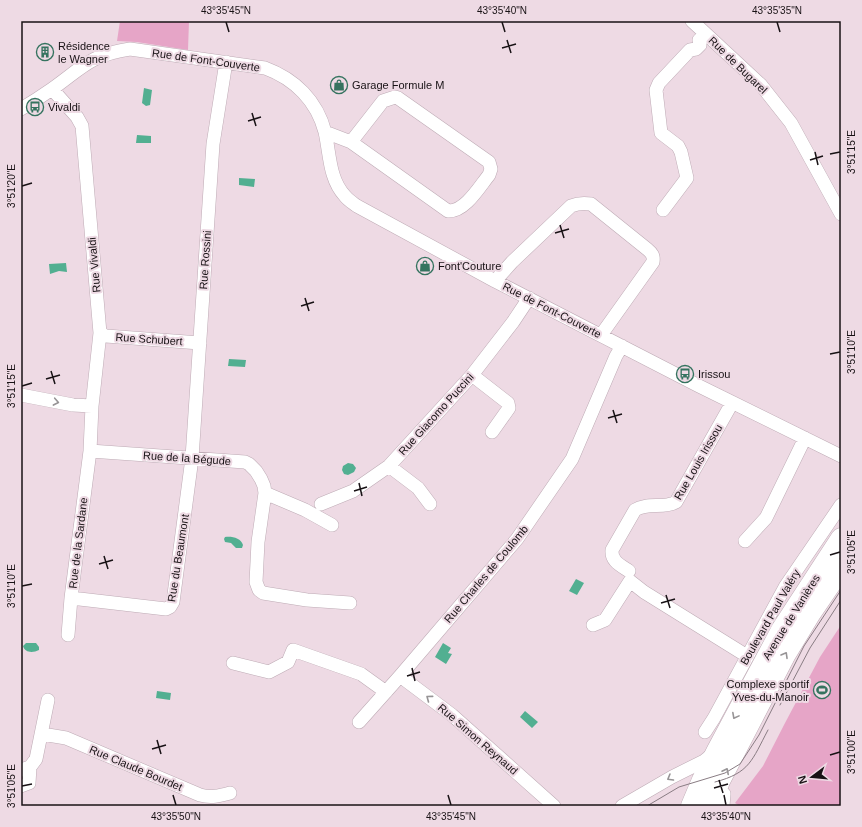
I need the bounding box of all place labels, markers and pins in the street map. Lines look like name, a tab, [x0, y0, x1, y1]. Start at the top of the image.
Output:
place label: Résidence le Wagner	[58, 40, 110, 65]
building icon: Résidence le Wagner	[35, 42, 55, 62]
shop icon: Garage Formule M	[329, 75, 349, 95]
place label: Garage Formule M	[352, 79, 444, 91]
bus stop icon: Vivaldi	[25, 97, 45, 117]
place label: Vivaldi	[48, 101, 80, 113]
shop icon: Font'Couture	[415, 256, 435, 276]
place label: Font'Couture	[438, 260, 501, 272]
bus stop icon: Irissou	[675, 364, 695, 384]
place label: Irissou	[698, 368, 730, 380]
place label: Complexe sportif Yves-du-Manoir	[726, 678, 810, 703]
sports icon: Complexe sportif Yves-du-Manoir	[812, 680, 832, 700]

